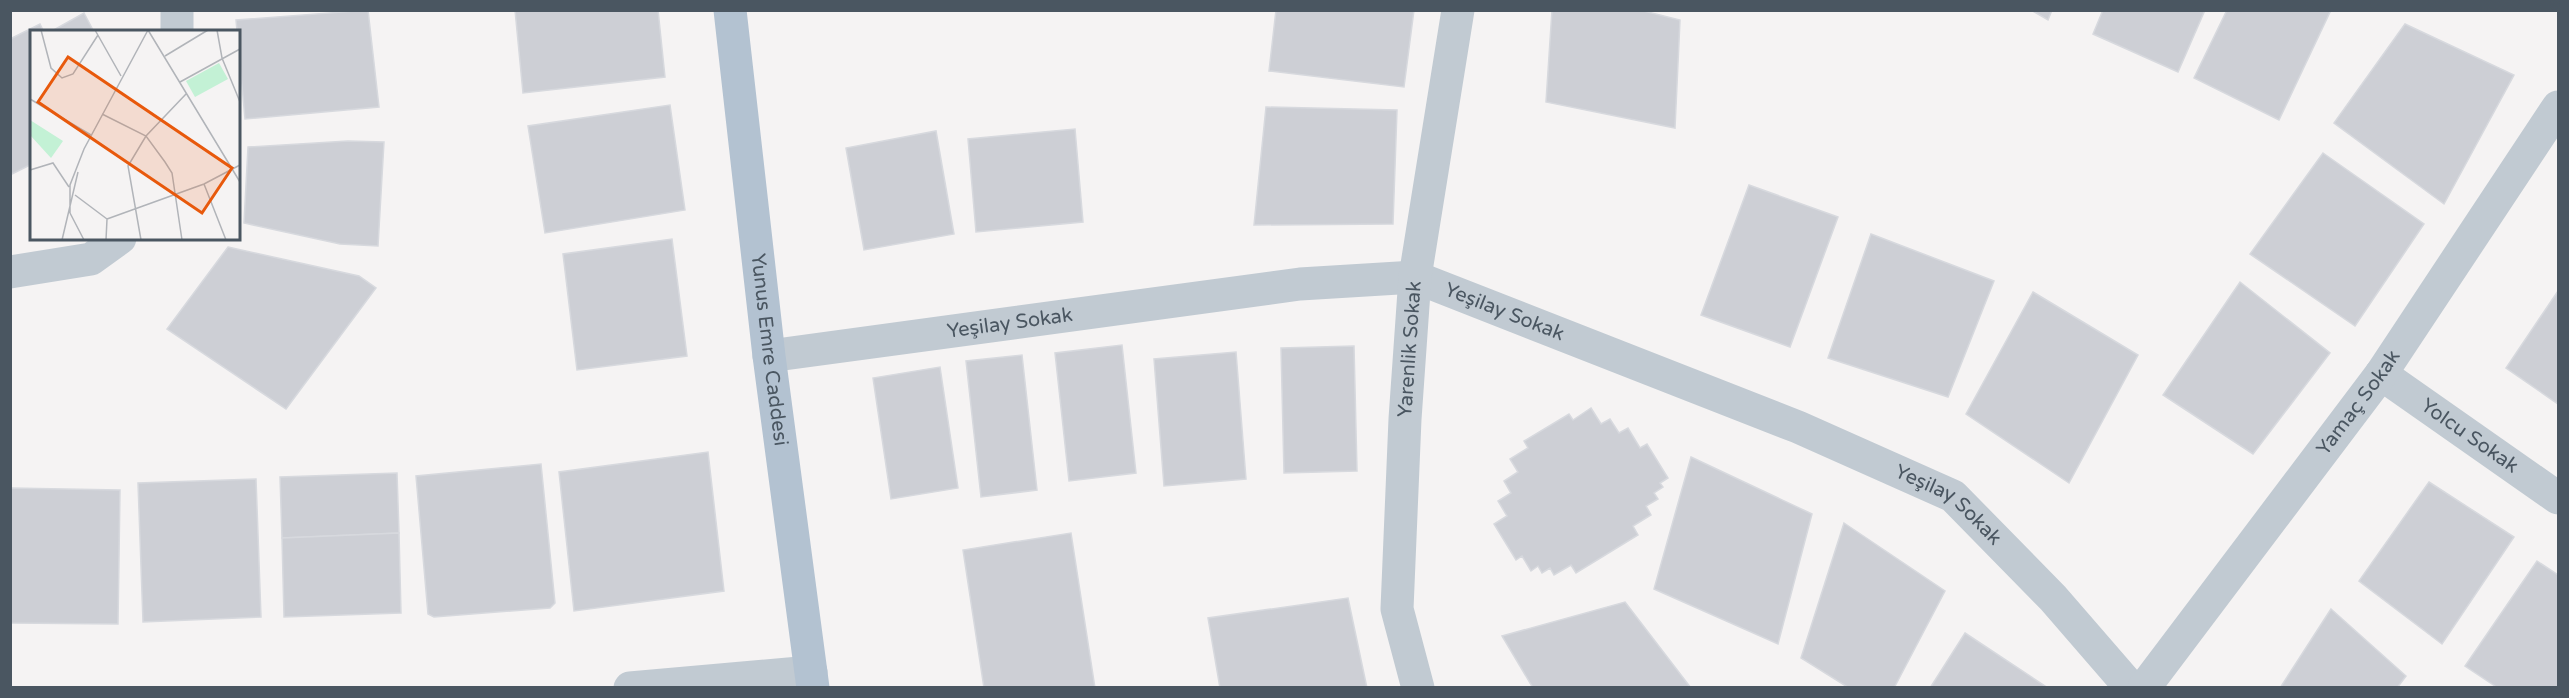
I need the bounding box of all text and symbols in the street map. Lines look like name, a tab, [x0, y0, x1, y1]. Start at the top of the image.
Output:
inset map	[30, 30, 240, 240]
street label: Yunus Emre Caddesi	[746, 252, 793, 448]
street label: Yeşilay Sokak	[1441, 278, 1568, 346]
street label: Yarenlik Sokak	[1393, 280, 1427, 418]
street label: Yeşilay Sokak	[945, 303, 1074, 344]
street label: Yamaç Sokak	[2312, 345, 2406, 460]
street label: Yolcu Sokak	[2416, 393, 2523, 479]
street label: Yeşilay Sokak	[1891, 460, 2007, 550]

